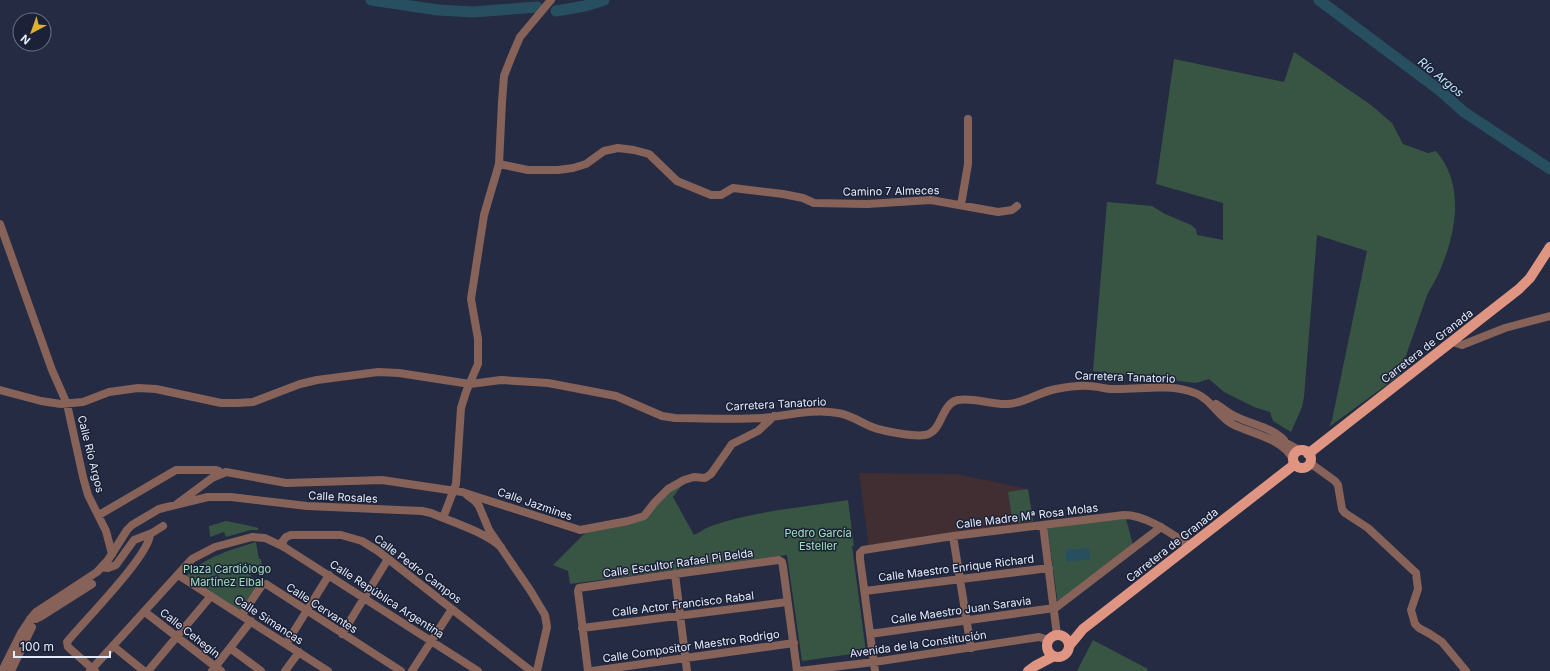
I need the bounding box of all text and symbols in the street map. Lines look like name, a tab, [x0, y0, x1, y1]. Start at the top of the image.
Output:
north arrow	[12, 12, 52, 52]
text: N	[18, 32, 33, 48]
water label: Río Argos	[1415, 54, 1467, 100]
street label: Camino 7 Almeces	[842, 183, 940, 199]
street label: Carretera de Granada	[1378, 306, 1476, 386]
street label: Carretera Tanatorio	[1074, 368, 1176, 386]
street label: Carretera Tanatorio	[725, 394, 827, 414]
street label: Calle Río Argos	[75, 414, 107, 494]
street label: Calle Jazmines	[496, 485, 575, 523]
street label: Calle Rosales	[308, 488, 378, 506]
street label: Calle Madre Mª Rosa Molas	[955, 500, 1099, 532]
street label: Carretera de Granada	[1123, 505, 1221, 585]
park label: Pedro García Esteller	[784, 526, 852, 553]
street label: Calle Pedro Campos	[372, 532, 465, 607]
street label: Calle Escultor Rafael Pi Belda	[602, 546, 754, 580]
street label: Calle Maestro Enrique Richard	[877, 551, 1035, 585]
street label: Calle República Argentina	[327, 557, 447, 641]
park label: Plaza Cardiólogo Martínez Elbal	[183, 562, 271, 589]
street label: Calle Cervantes	[284, 580, 360, 636]
street label: Calle Actor Francisco Rabal	[611, 588, 755, 620]
street label: Calle Simancas	[232, 592, 306, 648]
street label: Calle Maestro Juan Saravia	[890, 593, 1032, 627]
street label: Calle Cehegín	[157, 605, 223, 661]
street label: Calle Compositor Maestro Rodrigo	[602, 627, 781, 665]
street label: Avenida de la Constitución	[849, 627, 987, 661]
scale bar	[14, 633, 110, 659]
text: 100 m	[20, 639, 54, 654]

